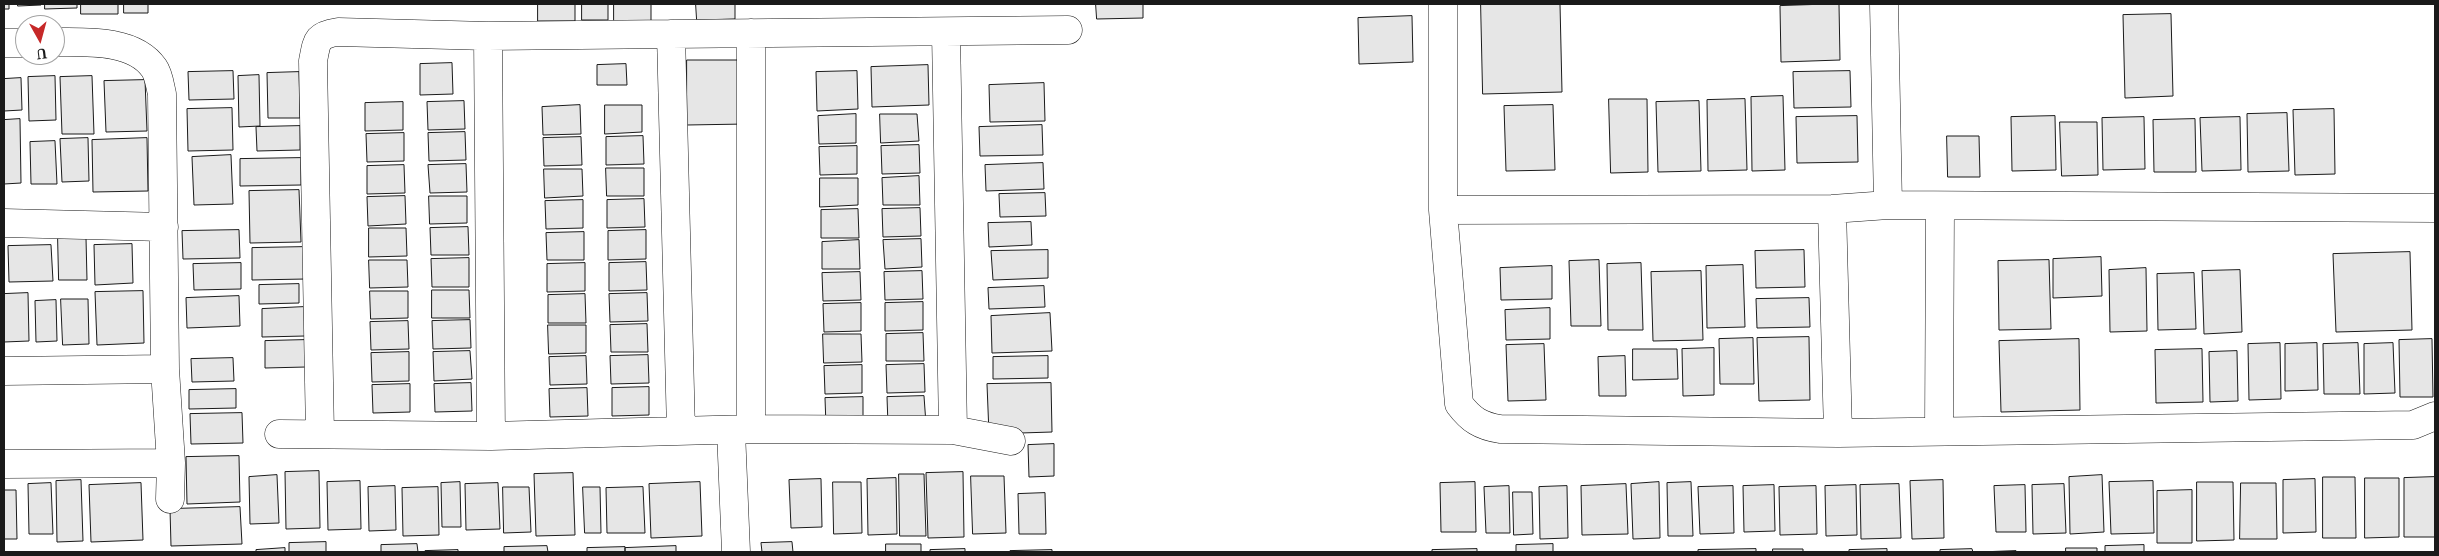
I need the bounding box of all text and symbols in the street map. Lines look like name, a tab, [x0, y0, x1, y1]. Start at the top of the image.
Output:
north arrow	[15, 15, 65, 65]
text: U	[35, 44, 48, 64]

